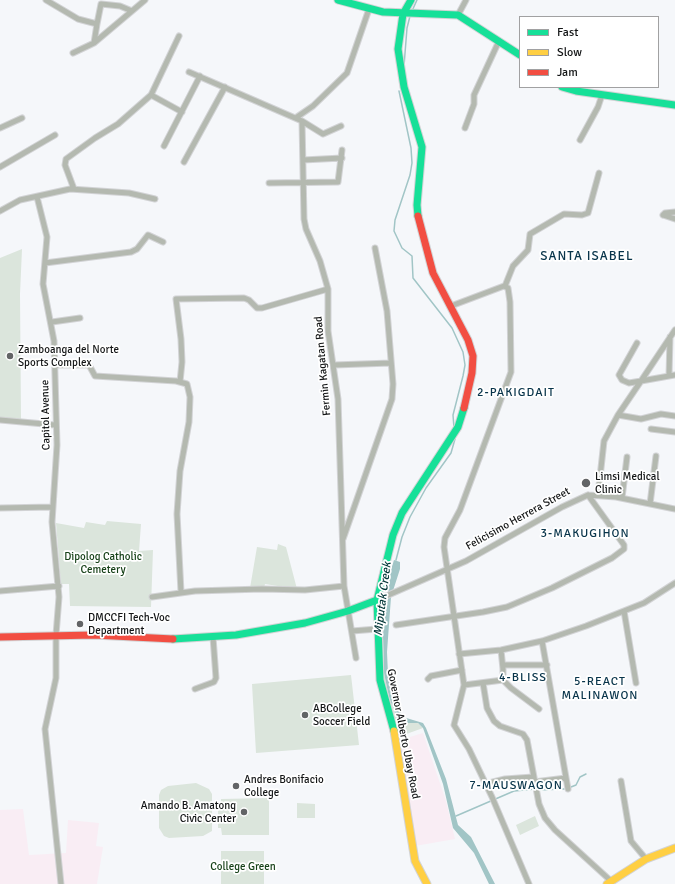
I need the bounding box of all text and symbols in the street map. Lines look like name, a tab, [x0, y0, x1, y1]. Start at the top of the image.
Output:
legend	[519, 16, 659, 88]
text: Fast	[557, 25, 578, 40]
text: Slow	[557, 45, 582, 60]
text: Jam	[557, 65, 578, 80]
district label: SANTA ISABEL	[540, 249, 634, 265]
street label: Fermin Kagatan Road	[312, 316, 334, 416]
place label: Zamboanga del Norte Sports Complex	[18, 343, 119, 369]
marker: Zamboanga del Norte Sports Complex	[5, 351, 15, 361]
street label: Capitol Avenue	[39, 380, 53, 450]
district label: 2-PAKIGDAIT	[477, 386, 555, 400]
place label: Limsi Medical Clinic	[595, 470, 660, 496]
marker: Limsi Medical Clinic	[580, 477, 592, 489]
street label: Felicisimo Herrera Street	[464, 485, 572, 553]
district label: 3-MAKUGIHON	[540, 527, 630, 541]
park label: Dipolog Catholic Cemetery	[64, 550, 142, 576]
water label: Miputak Creek	[371, 561, 395, 637]
place label: DMCCFI Tech-Voc Department	[88, 611, 170, 637]
marker: DMCCFI Tech-Voc Department	[75, 619, 85, 629]
street label: Governor Alberto Ubay Road	[384, 668, 422, 800]
district label: 4-BLISS	[499, 671, 547, 685]
district label: 5-REACT MALINAWON	[561, 675, 639, 703]
place label: ABCollege Soccer Field	[313, 702, 370, 728]
marker: ABCollege Soccer Field	[300, 710, 310, 720]
place label: Andres Bonifacio College	[244, 773, 324, 799]
district label: 7-MAUSWAGON	[469, 779, 563, 793]
marker: Andres Bonifacio College	[231, 781, 241, 791]
place label: Amando B. Amatong Civic Center	[141, 799, 236, 825]
marker: Amando B. Amatong Civic Center	[239, 807, 249, 817]
park label: College Green	[210, 860, 276, 874]

